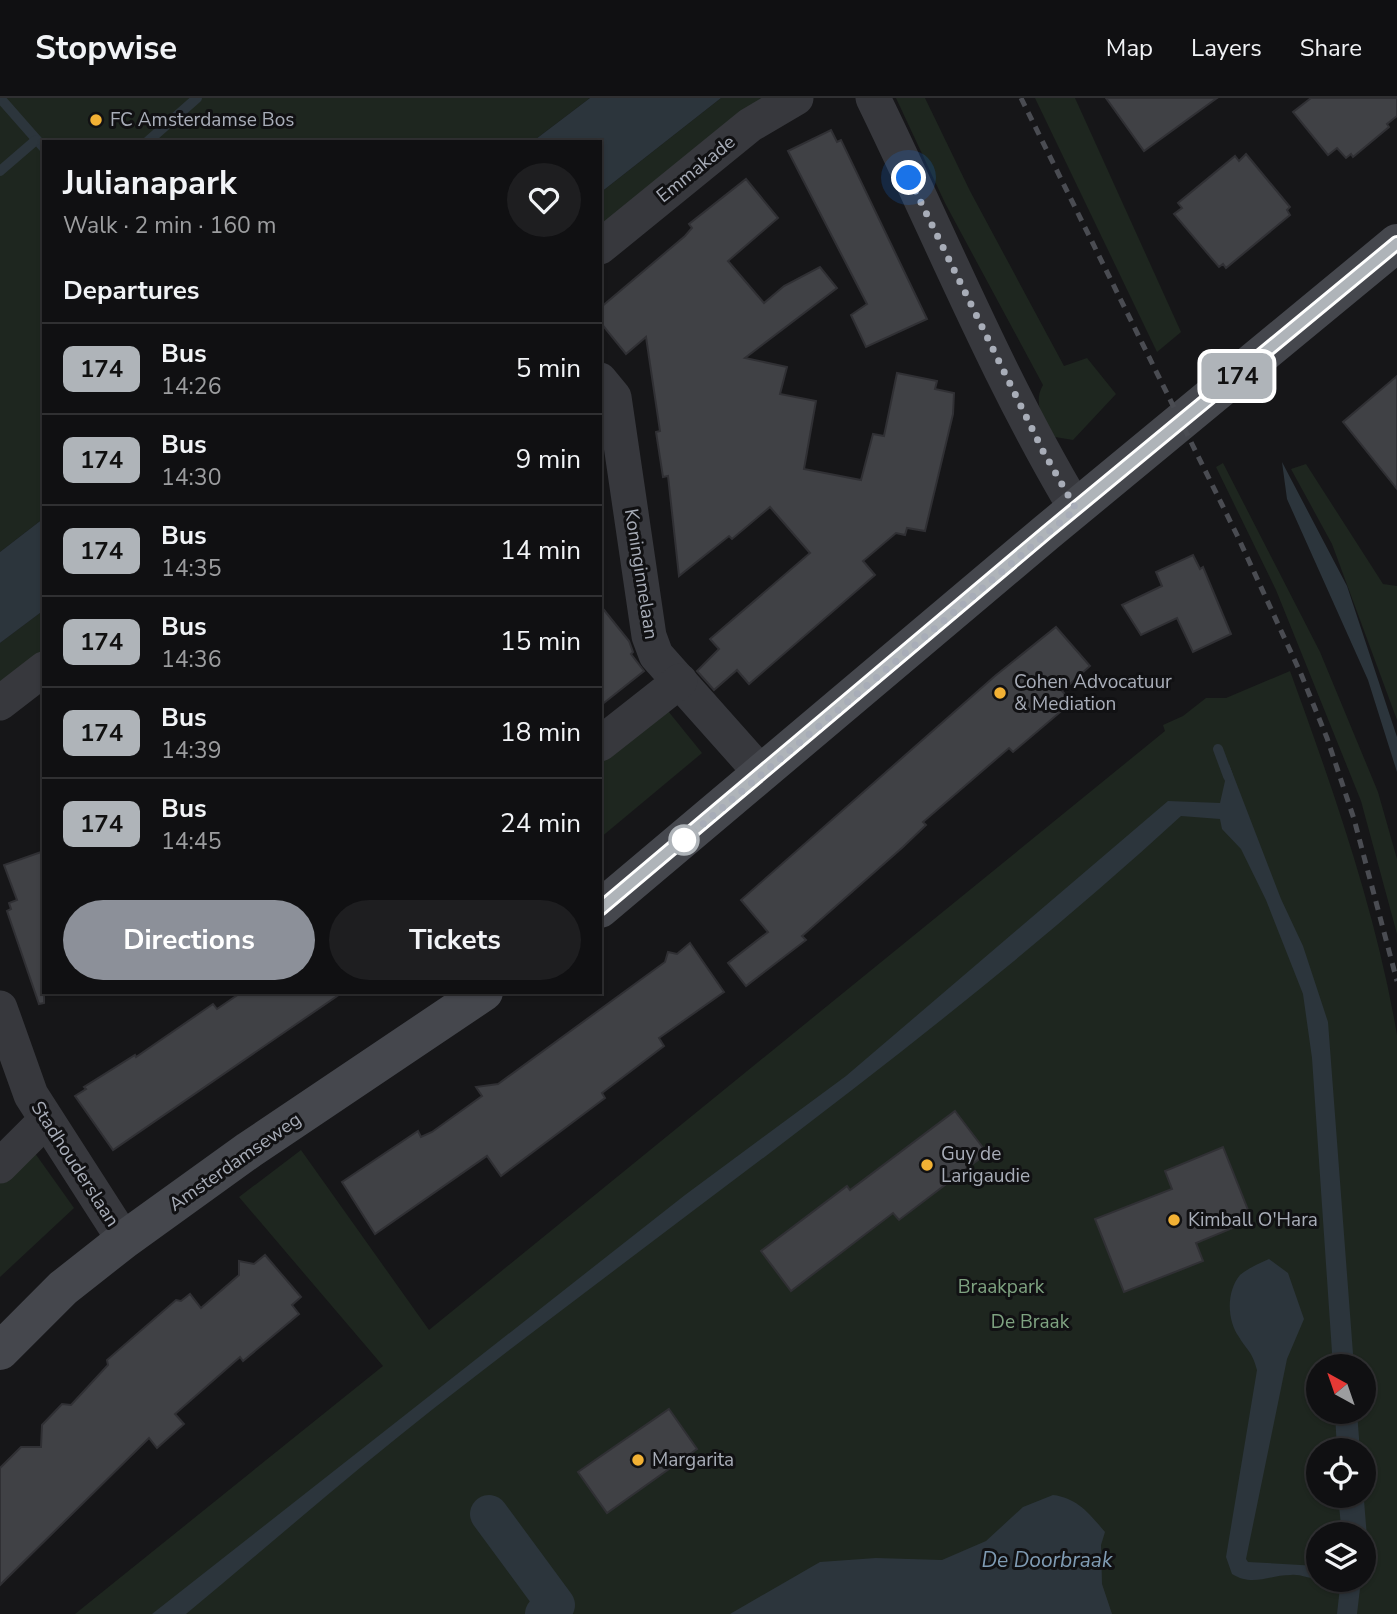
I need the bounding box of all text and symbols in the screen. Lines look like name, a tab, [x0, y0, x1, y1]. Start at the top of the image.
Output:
text: Stopwise	[35, 26, 177, 71]
text: Map	[1106, 32, 1153, 64]
text: Layers	[1191, 32, 1262, 64]
text: Share	[1300, 32, 1362, 64]
place label: FC Amsterdamse Bos	[110, 107, 294, 133]
marker: FC Amsterdamse Bos	[88, 112, 104, 128]
street label: Emmakade	[651, 129, 741, 209]
your location	[891, 160, 926, 195]
text: Julianapark	[63, 161, 237, 206]
button: heart	[507, 163, 581, 237]
text: Walk · 2 min · 160 m	[63, 210, 276, 241]
text: Departures	[63, 273, 199, 308]
text: Bus	[161, 336, 207, 371]
text: 5 min	[516, 351, 581, 386]
text: 174	[80, 353, 123, 385]
line badge: 174	[1197, 353, 1277, 399]
text: 174	[1215, 360, 1259, 392]
text: 14:26	[161, 371, 221, 402]
text: Bus	[161, 427, 207, 462]
text: 9 min	[516, 442, 581, 477]
text: 174	[80, 444, 123, 476]
text: 14:30	[161, 462, 221, 493]
street label: Koninginnelaan	[618, 507, 664, 641]
text: Bus	[161, 518, 207, 553]
text: 14 min	[500, 533, 581, 568]
text: 174	[80, 535, 123, 567]
text: 14:35	[161, 553, 221, 584]
text: Bus	[161, 609, 207, 644]
text: 15 min	[500, 624, 581, 659]
text: 174	[80, 626, 123, 658]
text: 14:36	[161, 644, 221, 675]
place label: Cohen Advocatuur & Mediation	[1014, 669, 1172, 717]
marker: Cohen Advocatuur & Mediation	[992, 685, 1008, 701]
text: Bus	[161, 700, 207, 735]
text: 18 min	[500, 715, 581, 750]
text: 174	[80, 717, 123, 749]
text: 14:39	[161, 735, 221, 766]
text: Bus	[161, 791, 207, 826]
text: 24 min	[500, 806, 581, 841]
text: 174	[80, 808, 123, 840]
unlabelled marker	[669, 825, 699, 855]
text: 14:45	[161, 826, 221, 857]
button: Directions	[63, 900, 315, 980]
button: Tickets	[329, 900, 581, 980]
street label: Stadhouderslaan	[25, 1096, 125, 1232]
street label: Amsterdamseweg	[164, 1107, 306, 1217]
place label: Guy de Larigaudie	[941, 1141, 1030, 1189]
marker: Guy de Larigaudie	[919, 1157, 935, 1173]
place label: Kimball O'Hara	[1188, 1207, 1318, 1233]
marker: Kimball O'Hara	[1166, 1212, 1182, 1228]
park label: Braakpark	[958, 1274, 1045, 1300]
park label: De Braak	[991, 1309, 1070, 1335]
north arrow	[1306, 1354, 1376, 1424]
map controls	[1306, 1354, 1376, 1592]
button: locate	[1306, 1438, 1376, 1508]
place label: Margarita	[652, 1447, 734, 1473]
marker: Margarita	[630, 1452, 646, 1468]
button: layers	[1306, 1522, 1376, 1592]
water label: De Doorbraak	[981, 1546, 1113, 1574]

